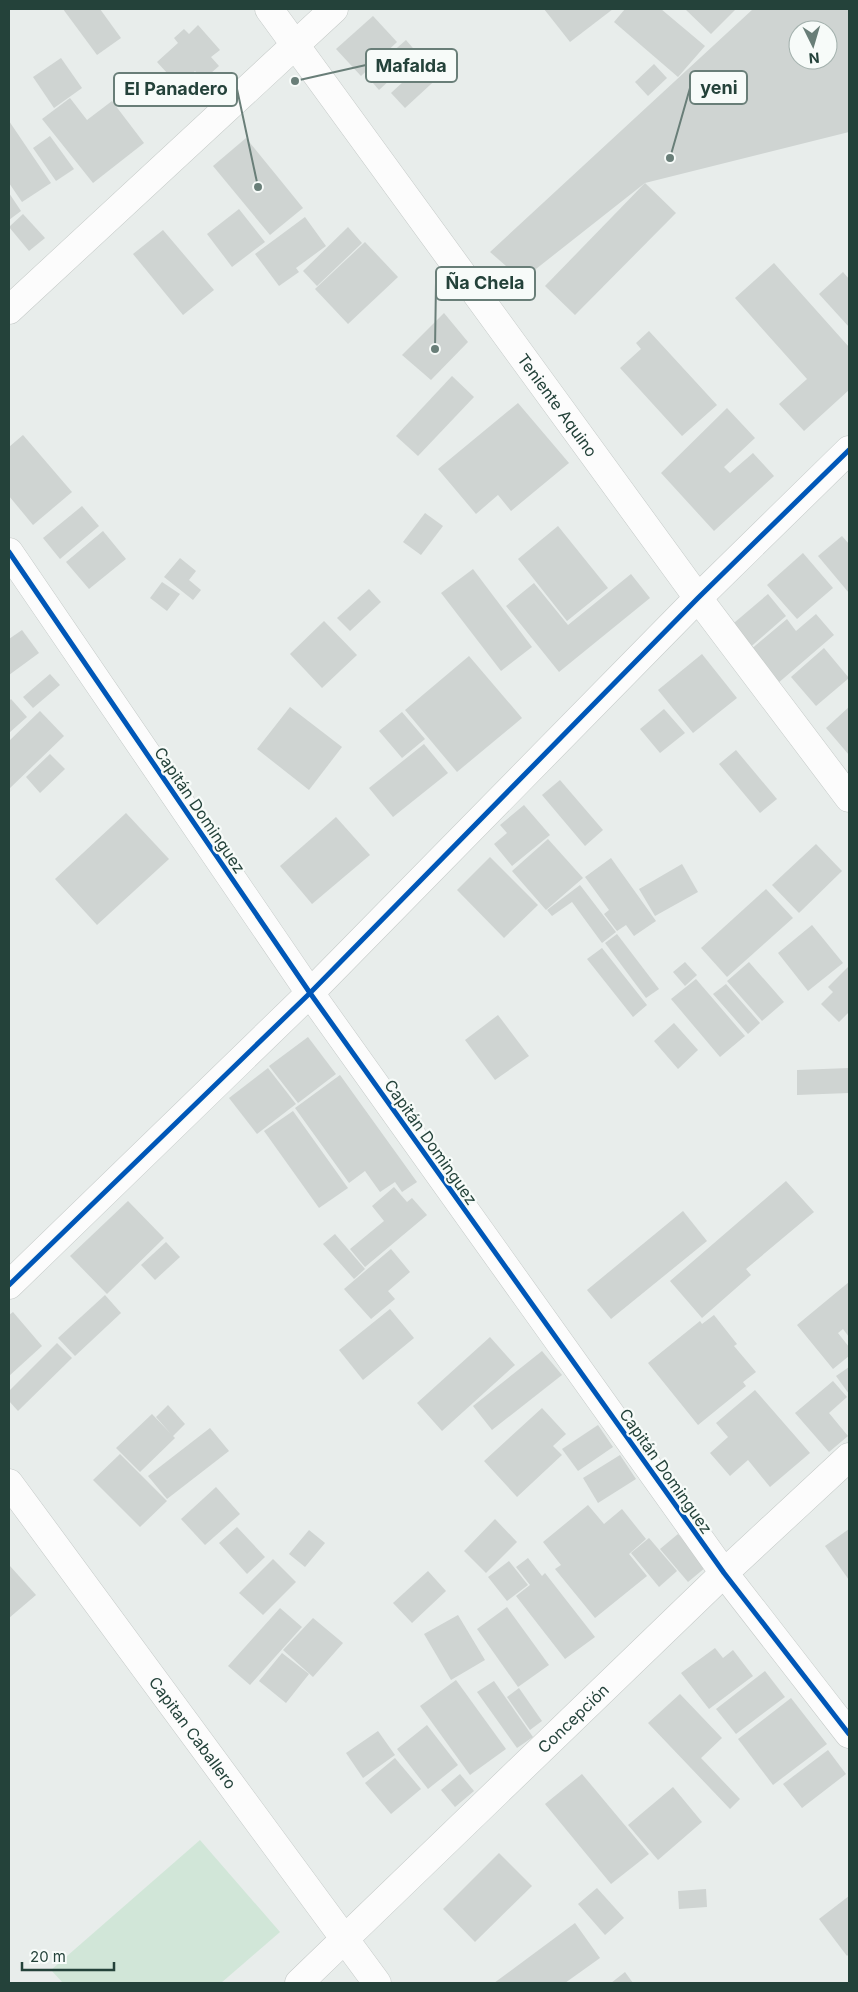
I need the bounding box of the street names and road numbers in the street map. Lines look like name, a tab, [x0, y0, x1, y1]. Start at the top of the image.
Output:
street label: Teniente Aquino	[513, 350, 602, 461]
street label: Capitán Dominguez	[150, 743, 250, 877]
street label: Capitán Dominguez	[380, 1076, 482, 1208]
street label: Capitán Dominguez	[615, 1405, 717, 1537]
street label: Capitan Caballero	[145, 1673, 241, 1793]
street label: Concepción	[533, 1680, 613, 1757]

